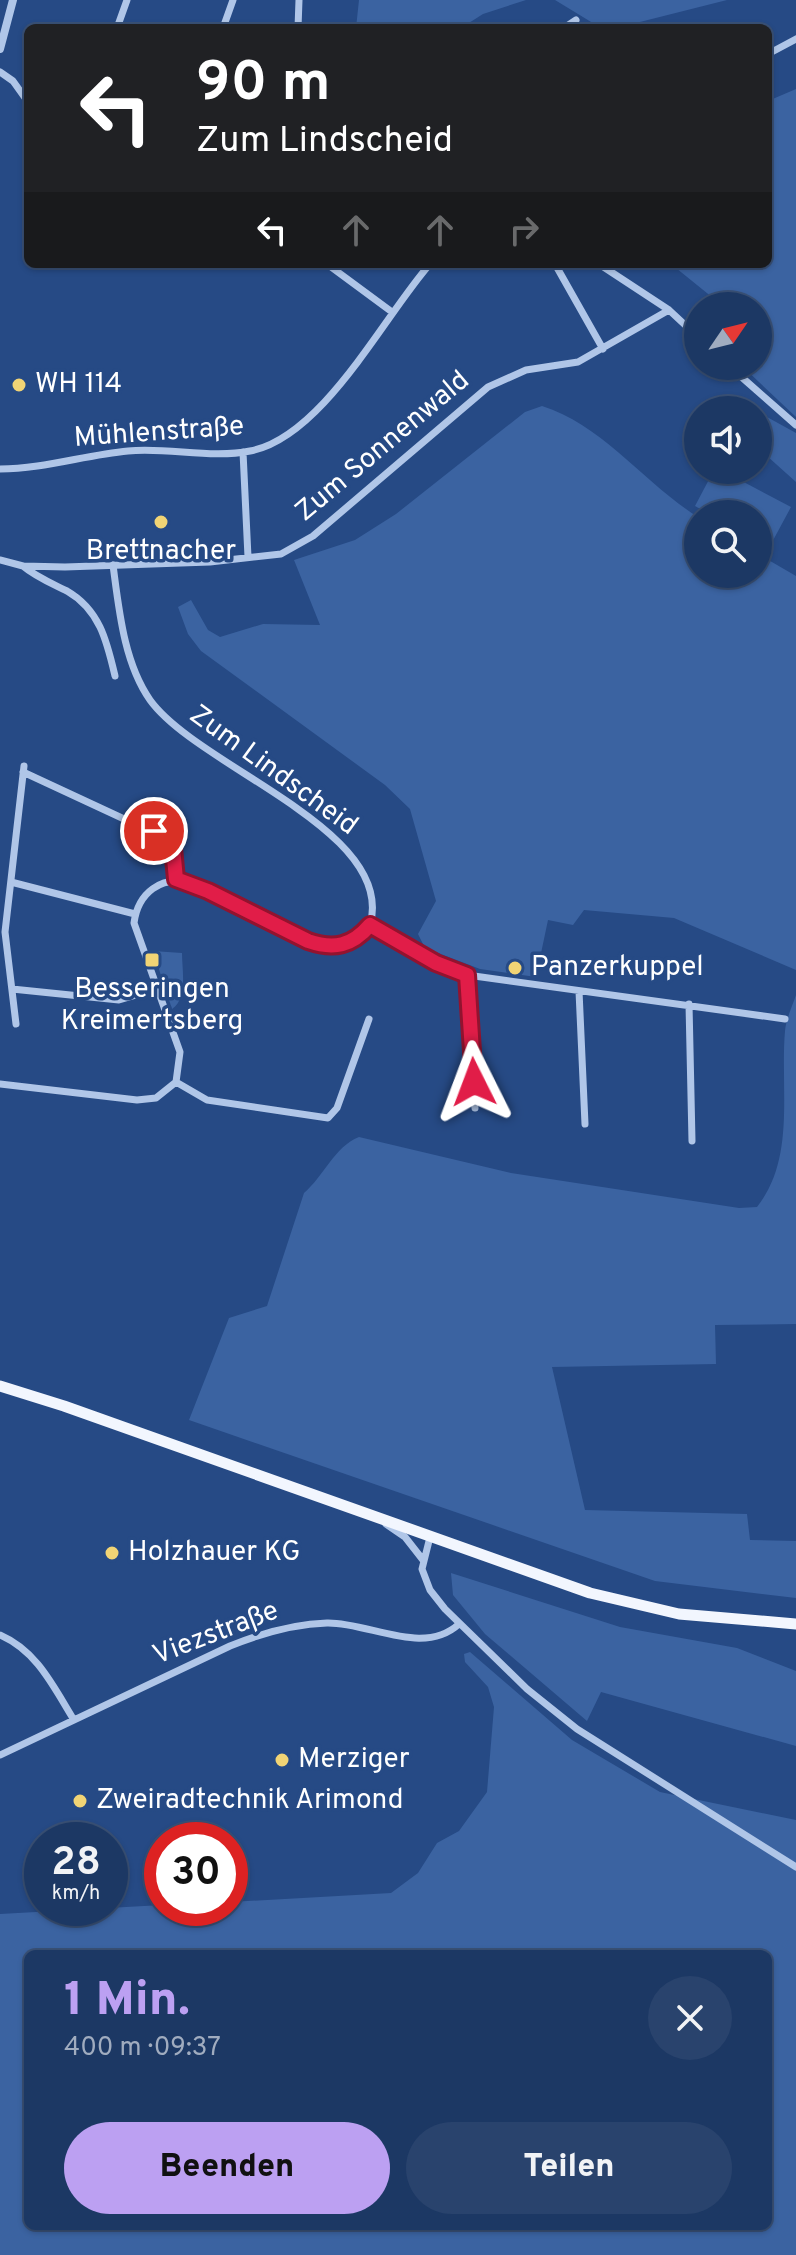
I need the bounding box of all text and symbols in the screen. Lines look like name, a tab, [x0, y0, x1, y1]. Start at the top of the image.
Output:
text: 90 m	[196, 50, 331, 120]
icon: left	[64, 56, 168, 160]
text: Zum Lindscheid	[196, 119, 453, 165]
icon: left	[250, 208, 294, 252]
icon: ahead	[334, 208, 378, 252]
icon: ahead	[418, 208, 462, 252]
icon: right	[502, 208, 546, 252]
north arrow	[684, 292, 772, 380]
map controls	[684, 292, 772, 588]
street label: Zum Sonnenwald	[288, 364, 478, 530]
place label: WH 114	[35, 367, 122, 403]
marker: WH 114	[10, 376, 28, 394]
button: sound	[684, 396, 772, 484]
street label: Mühlenstraße	[73, 409, 245, 457]
button: search	[684, 500, 772, 588]
marker: Brettnacher	[152, 513, 170, 531]
place label: Brettnacher	[86, 534, 236, 570]
street label: Zum Lindscheid	[182, 698, 364, 844]
pin	[120, 797, 188, 865]
icon: arrive	[132, 809, 176, 853]
place label: Panzerkuppel	[531, 950, 704, 986]
marker: Besseringen Kreimertsberg	[143, 951, 161, 969]
marker: Panzerkuppel	[506, 959, 524, 977]
place label: Besseringen Kreimertsberg	[61, 972, 243, 1040]
position arrow	[432, 1040, 516, 1124]
place label: Holzhauer KG	[128, 1535, 300, 1571]
marker: Holzhauer KG	[103, 1544, 121, 1562]
street label: Viezstraße	[148, 1594, 284, 1674]
place label: Merziger	[298, 1742, 410, 1778]
marker: Merziger	[273, 1751, 291, 1769]
place label: Zweiradtechnik Arimond	[96, 1783, 403, 1819]
marker: Zweiradtechnik Arimond	[71, 1792, 89, 1810]
speed limit sign: 30	[144, 1822, 248, 1926]
text: 28	[51, 1839, 101, 1889]
text: km/h	[52, 1881, 100, 1907]
text: 1 Min.	[64, 1972, 190, 2032]
button: close	[648, 1976, 732, 2060]
text: 400 m · 09:37	[64, 2032, 221, 2065]
button: Beenden	[64, 2122, 390, 2214]
button: Teilen	[406, 2122, 732, 2214]

